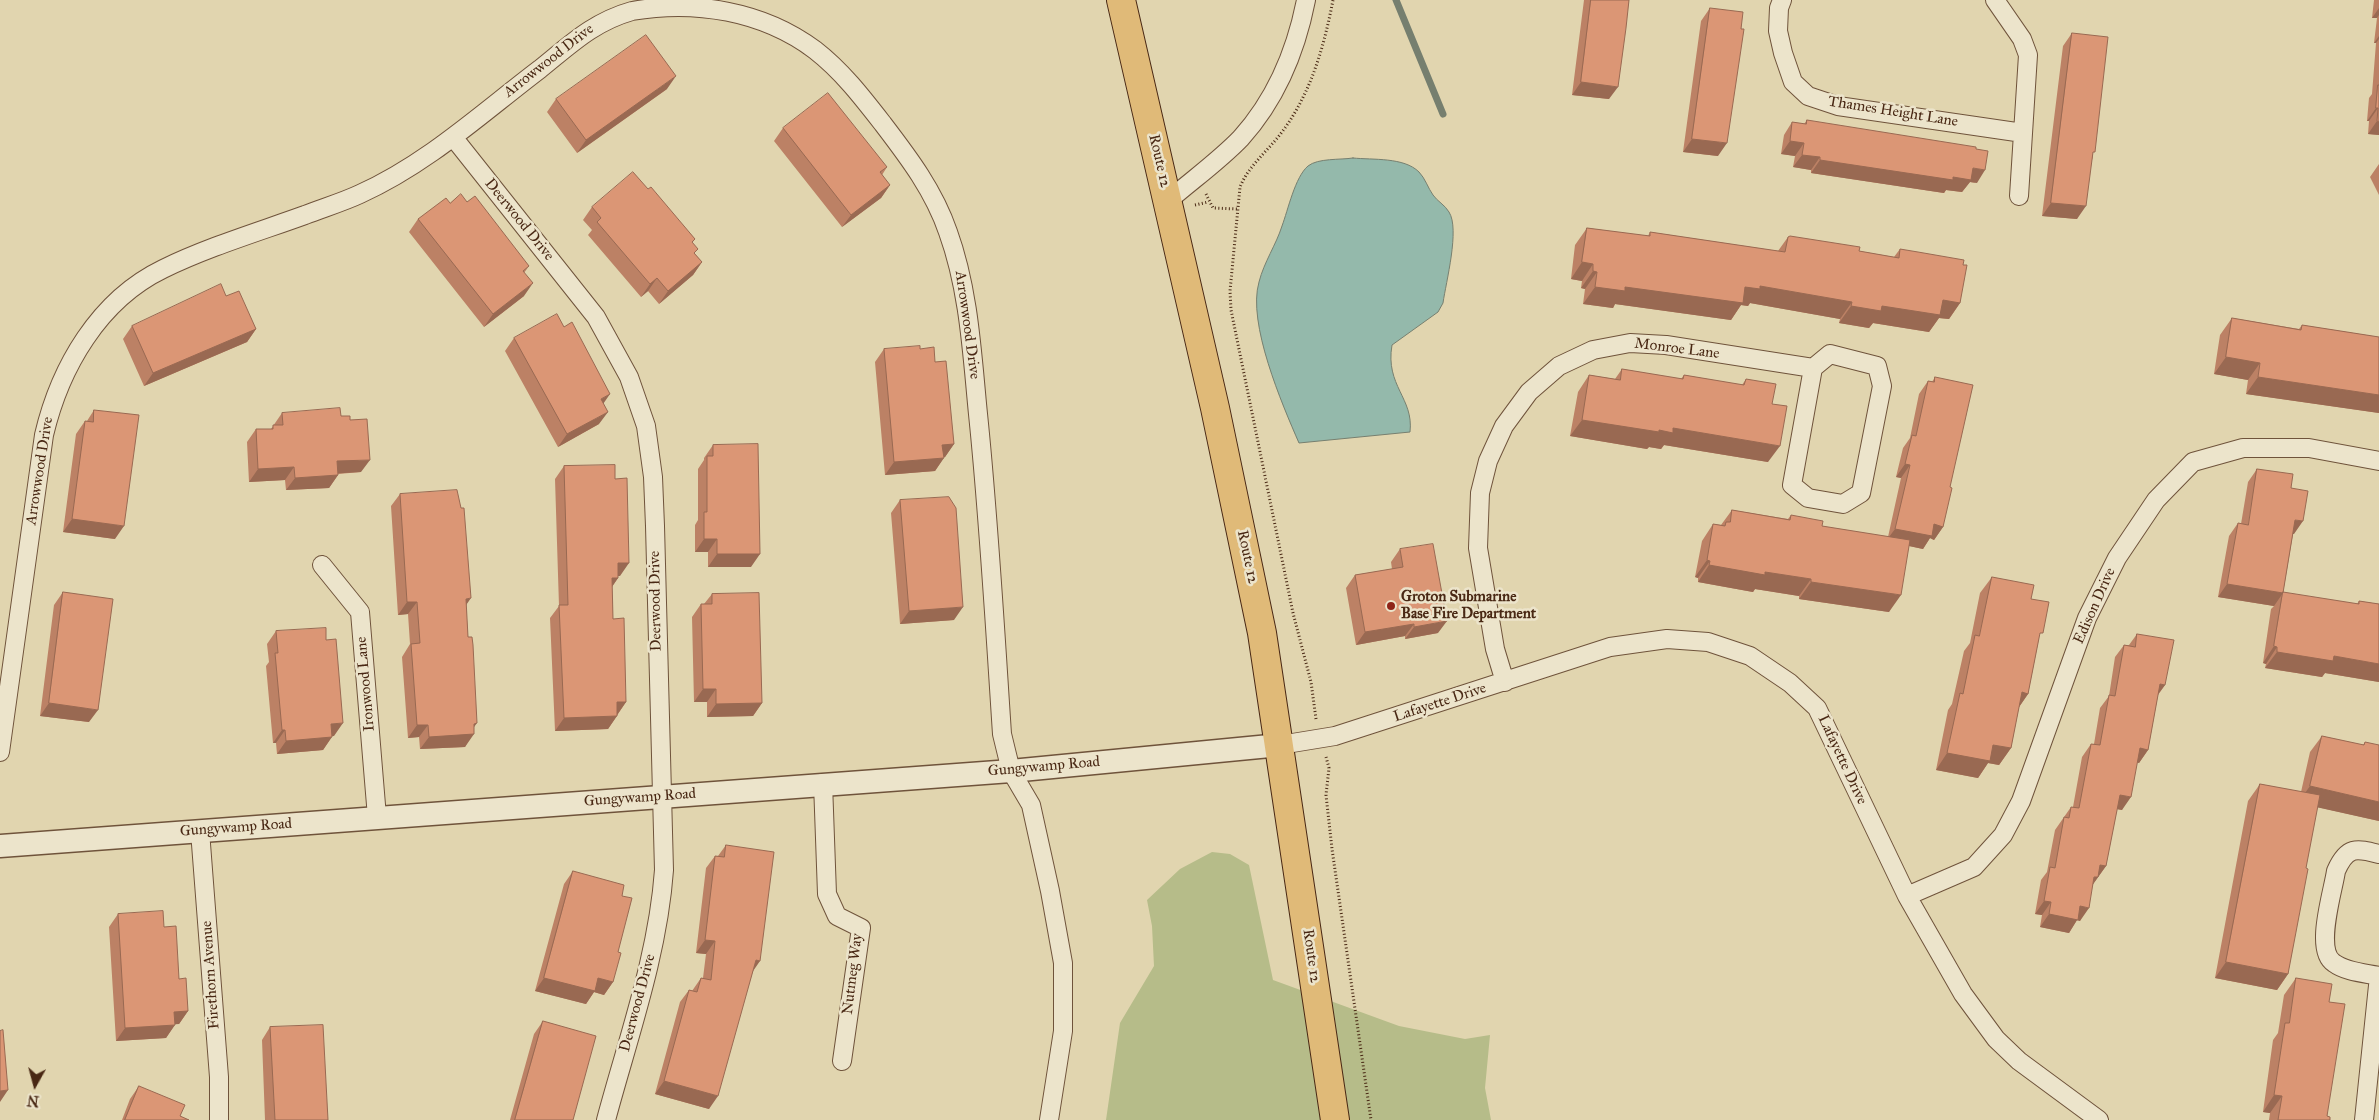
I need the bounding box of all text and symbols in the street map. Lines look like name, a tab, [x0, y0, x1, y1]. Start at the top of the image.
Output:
street label: Arrowwood Drive	[500, 20, 598, 102]
street label: Thames Height Lane	[1827, 93, 1959, 131]
street label: Route 12	[1144, 133, 1174, 189]
street label: Deerwood Drive	[480, 175, 558, 265]
street label: Arrowwood Drive	[950, 270, 984, 380]
street label: Monroe Lane	[1633, 335, 1721, 363]
street label: Arrowwood Drive	[23, 416, 57, 526]
street label: Route 12	[1233, 529, 1261, 585]
street label: Deerwood Drive	[646, 551, 666, 651]
street label: Edison Drive	[2070, 565, 2120, 647]
place label: Groton Submarine Base Fire Department	[1401, 588, 1536, 623]
marker: Groton Submarine Base Fire Department	[1385, 600, 1397, 612]
street label: Ironwood Lane	[353, 636, 379, 732]
street label: Lafayette Drive	[1391, 680, 1489, 726]
street label: Lafayette Drive	[1813, 712, 1871, 808]
street label: Gungywamp Road	[987, 753, 1101, 781]
street label: Gungywamp Road	[583, 785, 697, 811]
street label: Gungywamp Road	[179, 815, 293, 841]
street label: Firethorn Avenue	[198, 920, 224, 1030]
street label: Route 12	[1298, 928, 1324, 984]
street label: Nutmeg Way	[839, 932, 867, 1016]
street label: Deerwood Drive	[616, 952, 660, 1054]
north arrow	[10, 1060, 60, 1110]
text: N	[26, 1091, 40, 1110]

